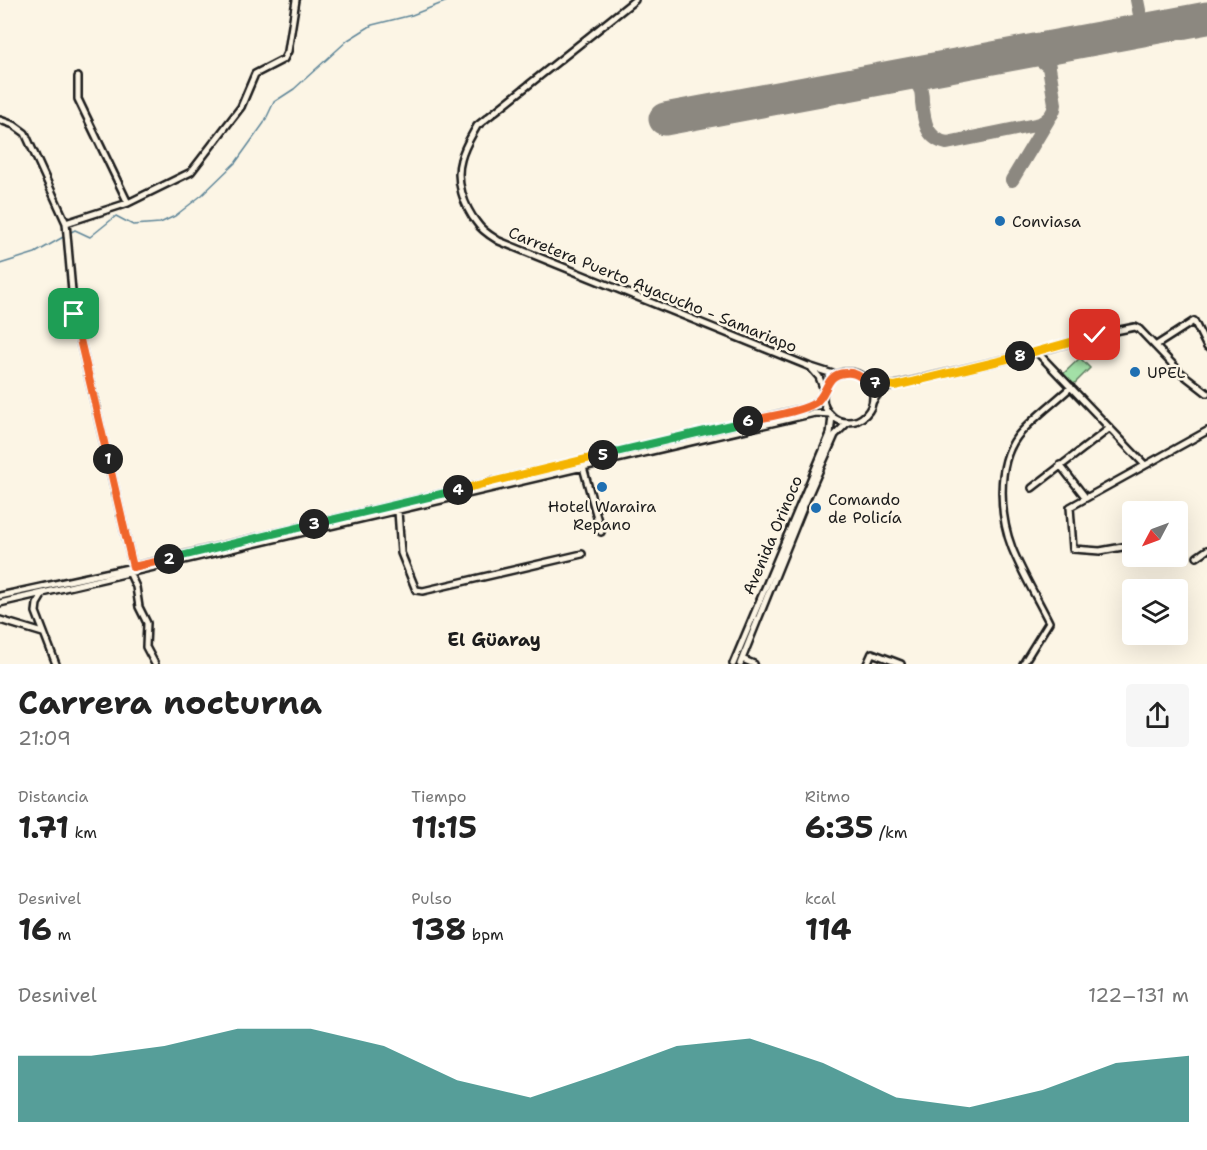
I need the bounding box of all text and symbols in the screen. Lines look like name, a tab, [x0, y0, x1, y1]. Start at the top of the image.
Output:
place label: Conviasa	[1012, 211, 1081, 232]
marker: Conviasa	[993, 214, 1007, 228]
street label: Carretera Puerto Ayacucho - Samariapo	[505, 222, 800, 357]
pin	[48, 288, 99, 339]
icon: arrive	[57, 297, 90, 330]
pin	[1069, 309, 1120, 360]
icon: check	[1078, 318, 1111, 351]
pin: 8	[1005, 341, 1035, 371]
text: 8	[1014, 345, 1026, 366]
place label: UPEL	[1147, 362, 1186, 383]
marker: UPEL	[1128, 365, 1142, 379]
pin: 7	[860, 368, 890, 398]
text: 7	[869, 372, 881, 393]
pin: 6	[733, 406, 763, 436]
text: 6	[742, 410, 754, 431]
pin: 5	[588, 440, 618, 470]
pin: 1	[93, 444, 123, 474]
text: 5	[598, 444, 608, 465]
text: 1	[104, 448, 112, 469]
street label: Avenida Orinoco	[738, 472, 807, 598]
pin: 4	[443, 475, 473, 505]
text: 4	[452, 479, 464, 500]
marker: Hotel Waraira Repano	[595, 480, 609, 494]
place label: Comando de Policía	[828, 489, 902, 528]
place label: Hotel Waraira Repano	[548, 496, 656, 535]
marker: Comando de Policía	[809, 501, 823, 515]
north arrow	[1122, 501, 1188, 567]
map controls	[1122, 501, 1188, 645]
pin: 3	[299, 509, 329, 539]
text: 3	[308, 513, 320, 534]
pin: 2	[154, 544, 184, 574]
text: 2	[163, 548, 175, 569]
button: layers	[1122, 579, 1188, 645]
district label: El Güaray	[447, 628, 541, 652]
text: Carrera nocturna	[18, 680, 322, 725]
button: share	[1126, 684, 1189, 747]
text: 21:09	[18, 725, 71, 751]
text: Distancia	[18, 786, 89, 807]
text: Tiempo	[411, 786, 467, 807]
text: Ritmo	[805, 786, 850, 807]
text: 1.71	[18, 807, 69, 848]
text: 11:15	[411, 807, 477, 848]
text: 6:35	[805, 807, 874, 848]
text: km	[69, 822, 97, 843]
text: /km	[874, 822, 908, 843]
text: Desnivel	[18, 888, 81, 909]
text: Pulso	[411, 888, 452, 909]
text: kcal	[805, 888, 836, 909]
text: 16	[18, 909, 52, 950]
text: 138	[411, 909, 466, 950]
text: 114	[805, 909, 852, 950]
text: m	[52, 924, 71, 945]
text: bpm	[466, 924, 504, 945]
text: Desnivel	[18, 982, 97, 1008]
text: 122–131 m	[1088, 982, 1189, 1008]

